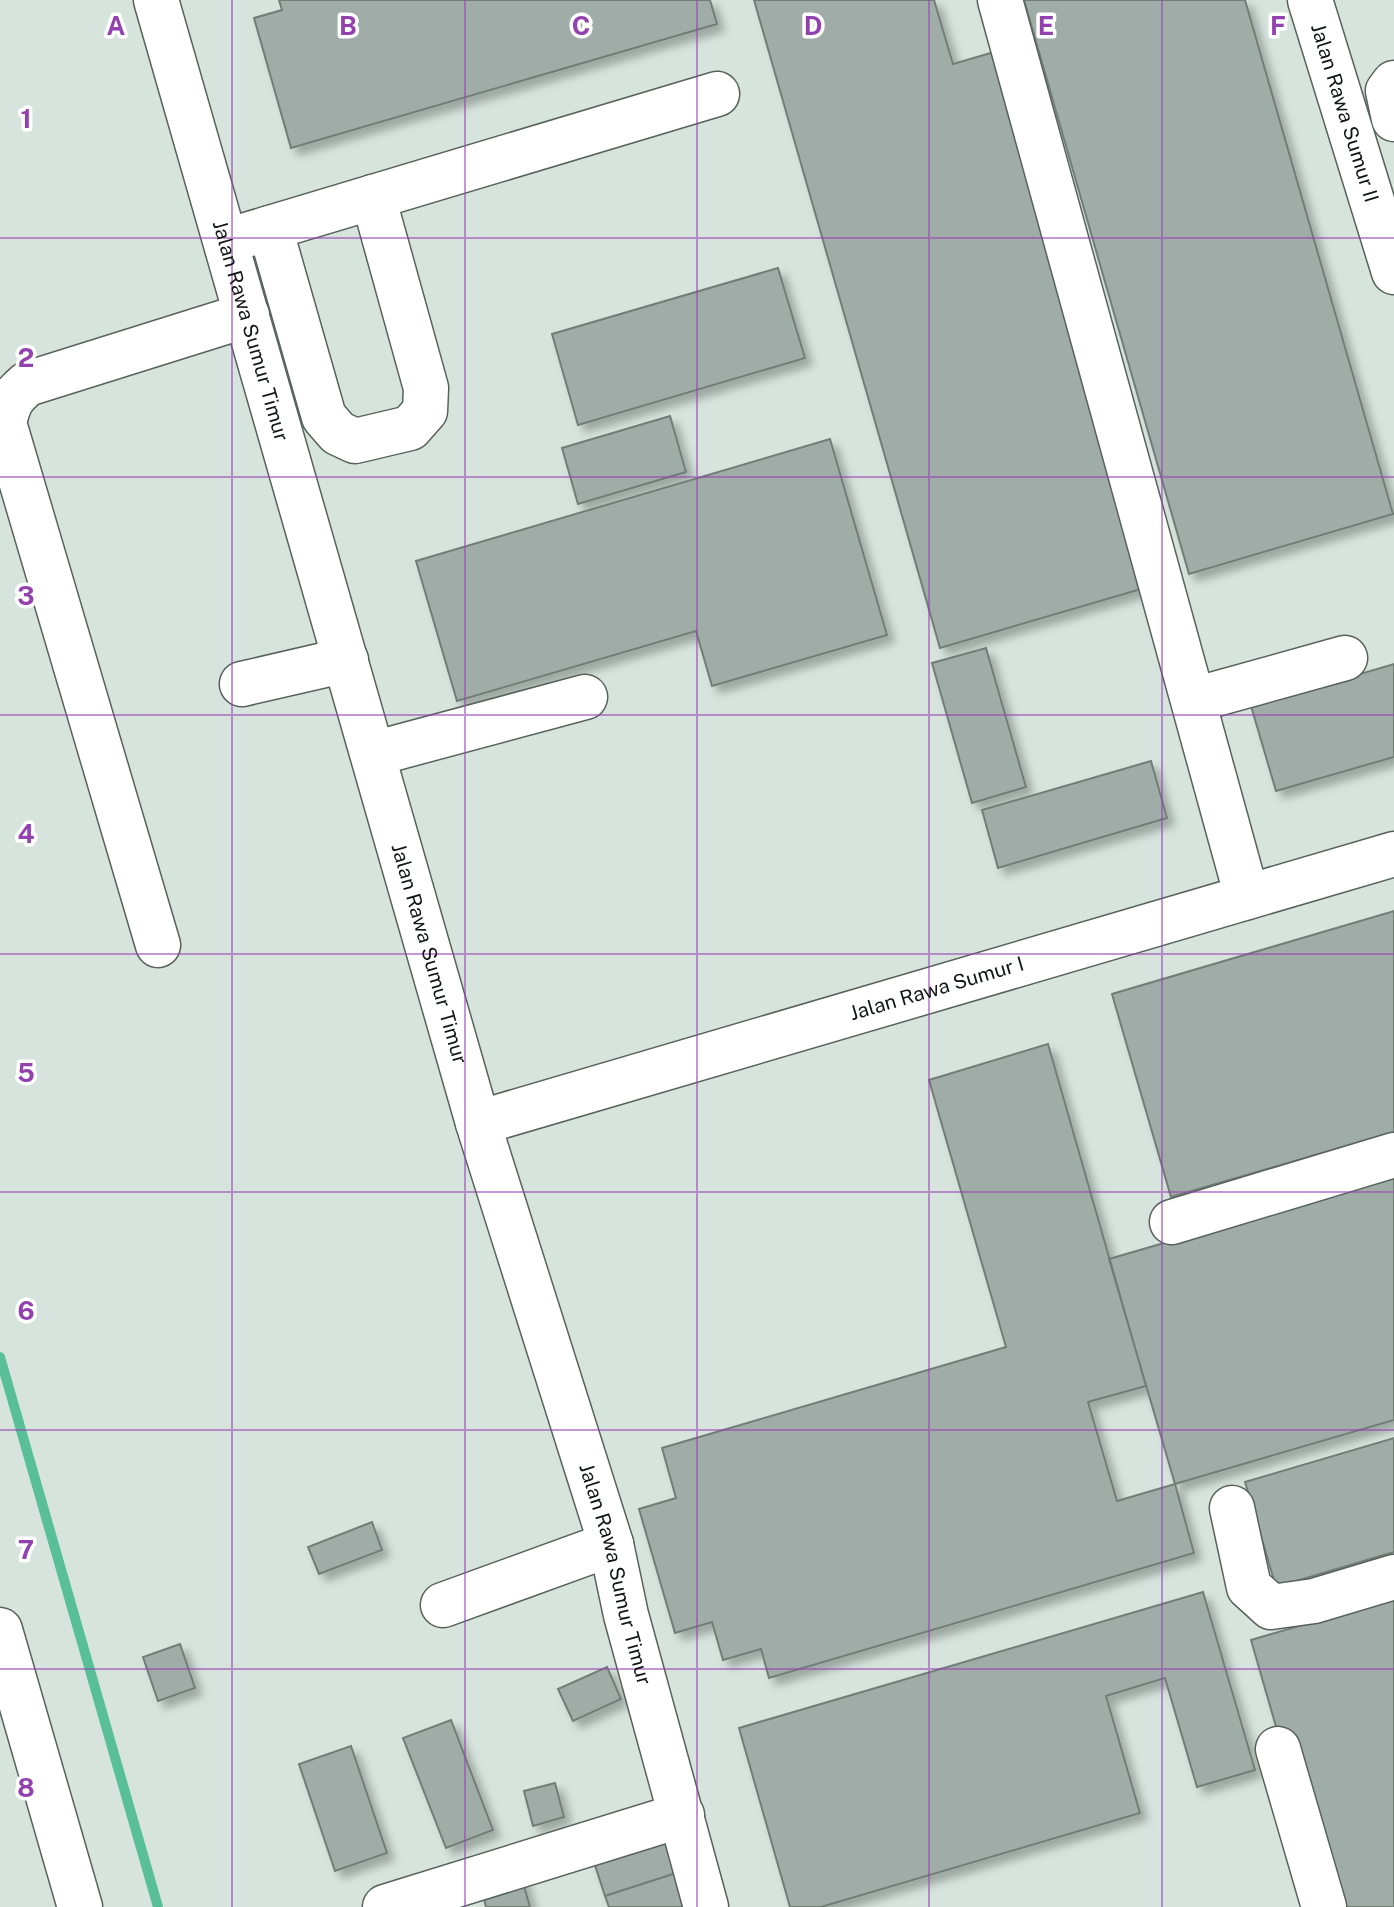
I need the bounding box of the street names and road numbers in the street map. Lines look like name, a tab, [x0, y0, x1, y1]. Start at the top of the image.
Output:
street label: Jalan Rawa Sumur II	[1306, 20, 1384, 205]
street label: Jalan Rawa Sumur Timur	[208, 218, 294, 444]
street label: Jalan Rawa Sumur Timur	[386, 840, 472, 1067]
street label: Jalan Rawa Sumur I	[847, 951, 1027, 1025]
street label: Jalan Rawa Sumur Timur	[574, 1460, 657, 1688]

